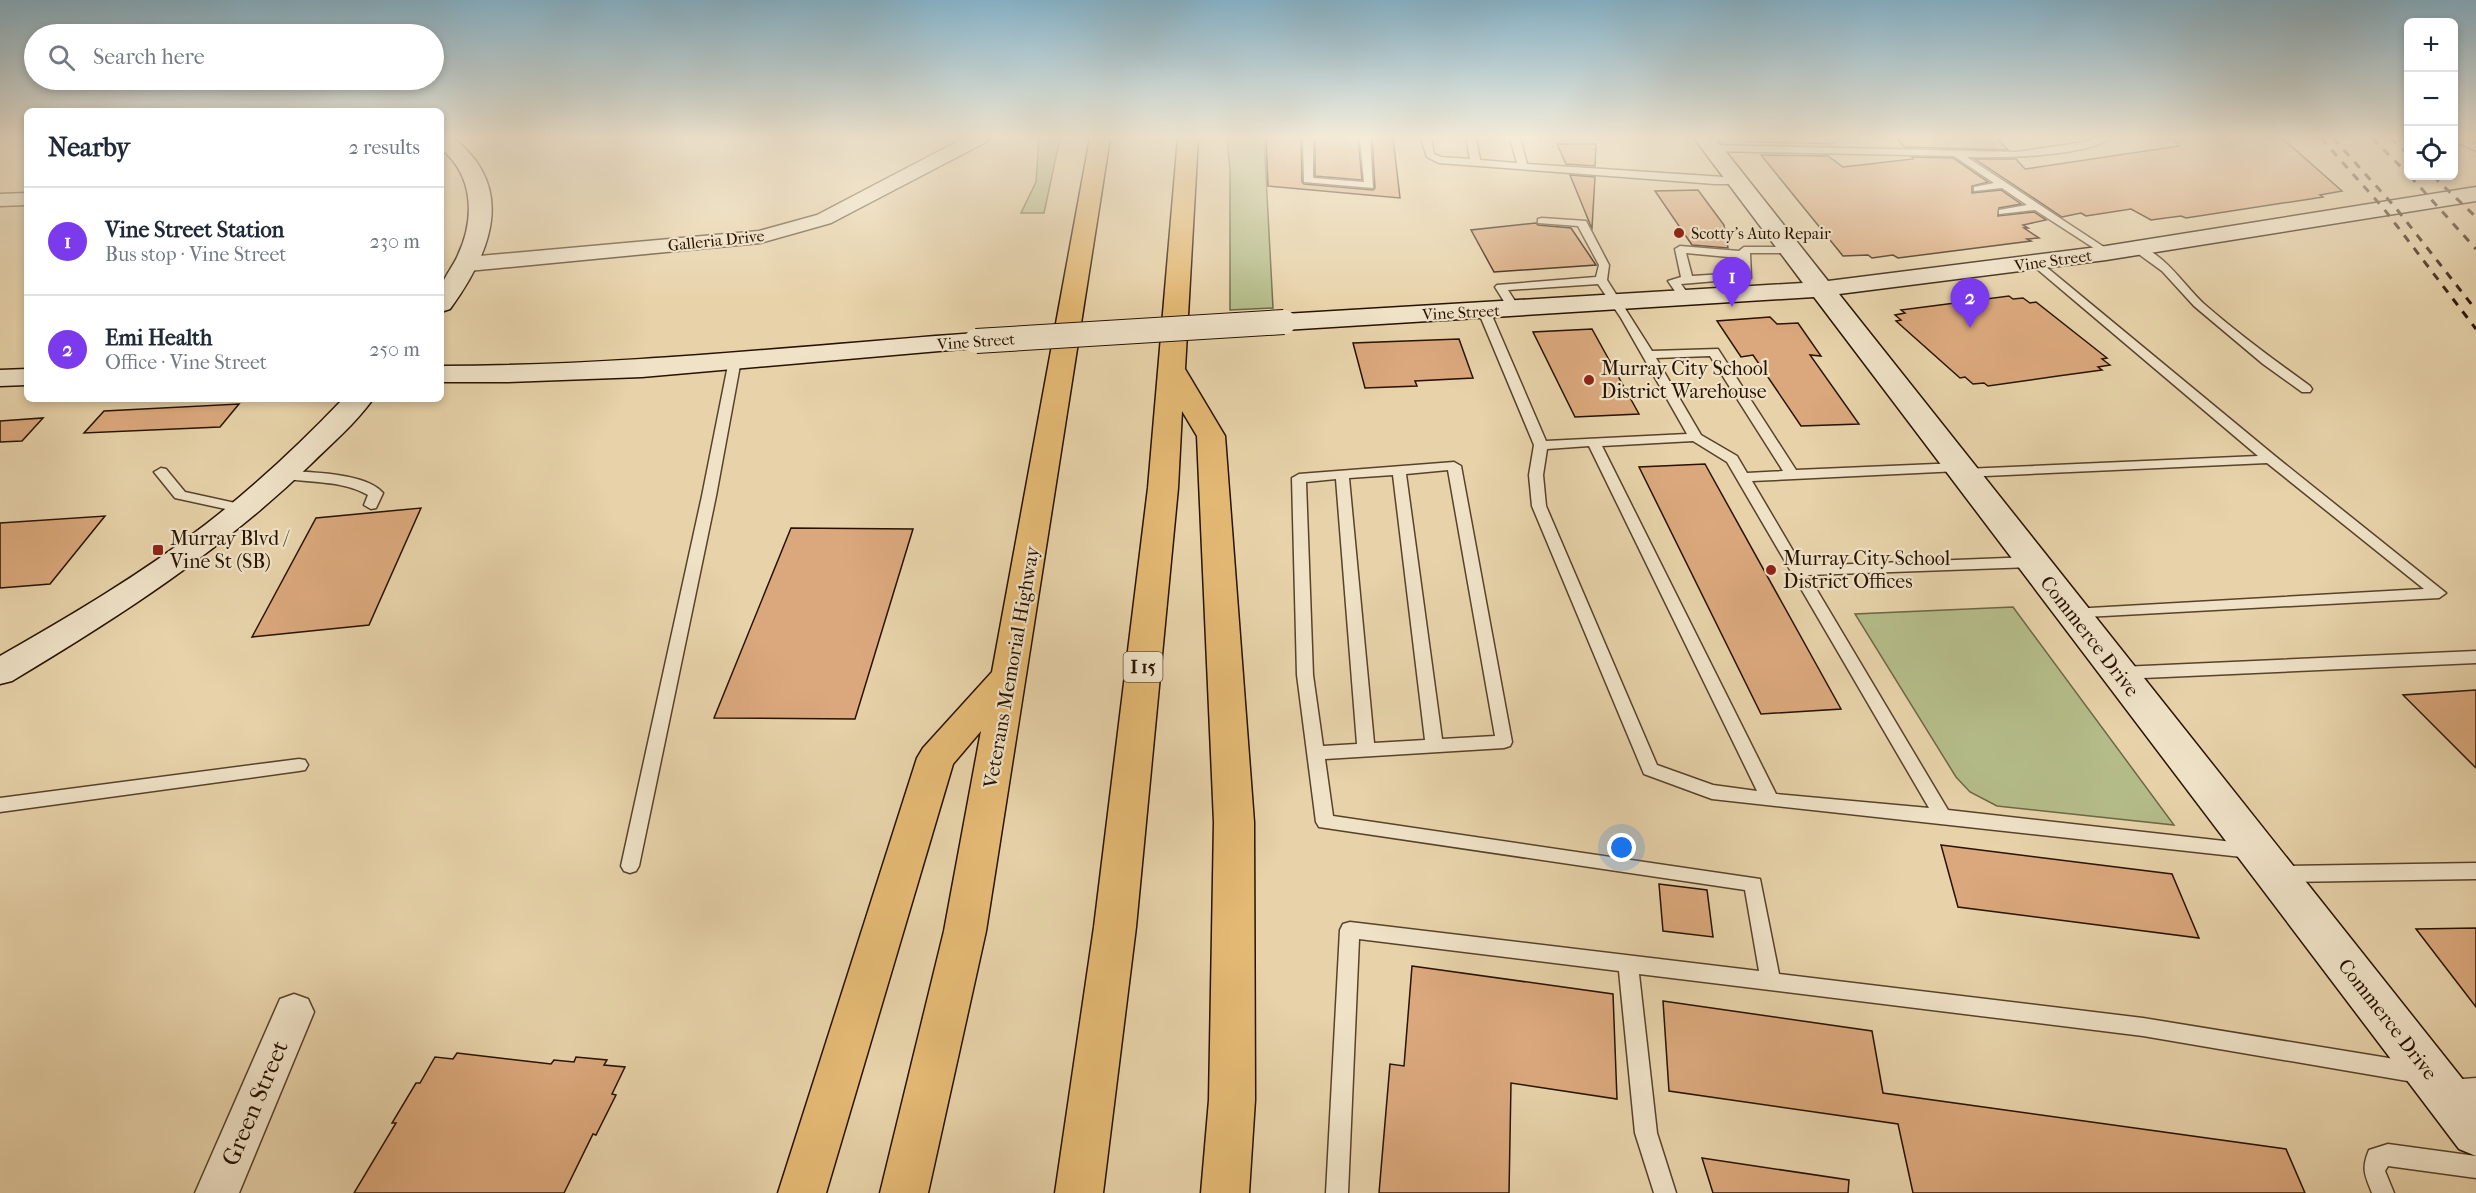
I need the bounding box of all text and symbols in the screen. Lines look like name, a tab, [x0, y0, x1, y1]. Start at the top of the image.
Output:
map controls	[2404, 18, 2458, 180]
button: +	[2404, 18, 2458, 72]
search box	[24, 24, 444, 90]
icon: search	[45, 41, 78, 74]
text: Search here	[93, 44, 205, 70]
button: −	[2404, 72, 2458, 126]
button: locate	[2404, 126, 2458, 180]
text: Nearby	[48, 132, 130, 163]
text: 2 results	[349, 136, 420, 159]
text: Vine Street Station	[105, 217, 284, 243]
place label: Scotty’s Auto Repair	[1691, 224, 1831, 243]
street label: Galleria Drive	[667, 226, 765, 255]
marker: Scotty’s Auto Repair	[1672, 226, 1686, 240]
text: 1	[64, 230, 71, 253]
text: 230 m	[370, 230, 420, 253]
text: Bus stop · Vine Street	[105, 243, 286, 266]
street label: Vine Street	[2012, 246, 2093, 275]
pin: 1	[1712, 258, 1752, 307]
pin: 2	[1950, 278, 1990, 328]
street label: Vine Street	[1421, 301, 1501, 324]
text: Emi Health	[105, 325, 212, 351]
street label: Vine Street	[936, 329, 1016, 354]
text: 2	[62, 338, 73, 361]
text: 250 m	[369, 338, 420, 361]
text: Office · Vine Street	[105, 351, 267, 374]
place label: Murray City School District Warehouse	[1601, 357, 1769, 403]
marker: Murray City School District Warehouse	[1582, 373, 1596, 387]
place label: Murray Blvd / Vine St (SB)	[169, 527, 290, 573]
marker: Murray Blvd / Vine St (SB)	[151, 543, 165, 557]
street label: Veterans Memorial Highway	[979, 543, 1044, 791]
place label: Murray City School District Offices	[1783, 547, 1951, 593]
marker: Murray City School District Offices	[1764, 563, 1778, 577]
street label: Commerce Drive	[2035, 571, 2144, 701]
road number: I 15	[1124, 652, 1162, 682]
your location	[1607, 833, 1636, 862]
street label: Commerce Drive	[2333, 954, 2442, 1084]
street label: Green Street	[216, 1036, 294, 1170]

